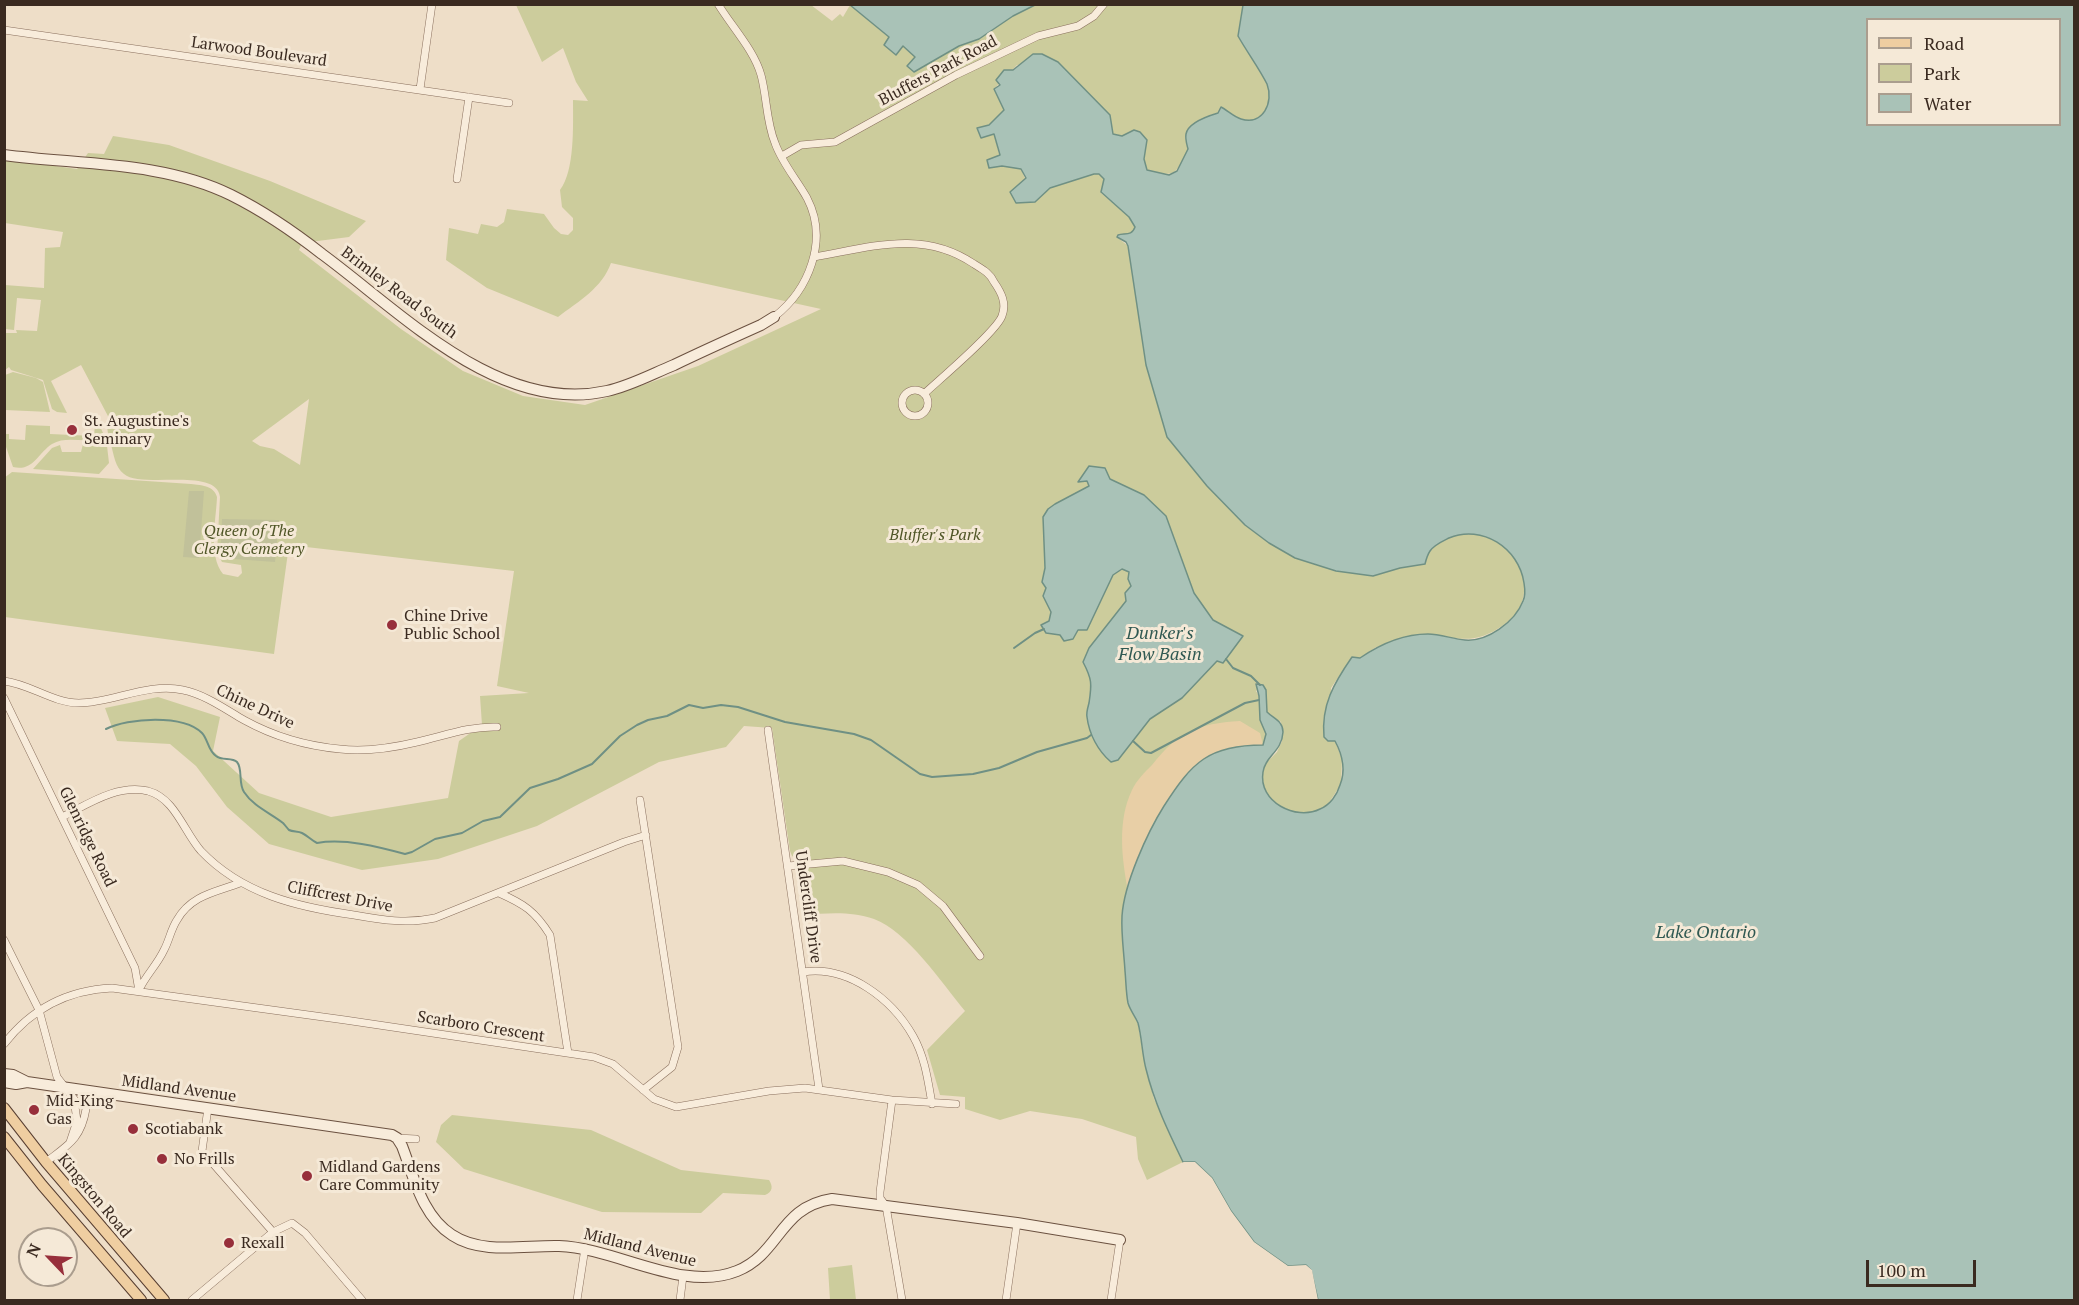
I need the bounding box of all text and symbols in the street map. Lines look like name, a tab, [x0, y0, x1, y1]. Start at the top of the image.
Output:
legend	[1866, 18, 2061, 126]
text: Road	[1924, 31, 1964, 55]
street label: Bluffers Park Road	[876, 32, 1000, 110]
street label: Larwood Boulevard	[190, 33, 328, 71]
text: Park	[1924, 61, 1960, 85]
text: Water	[1924, 91, 1971, 115]
street label: Brimley Road South	[337, 243, 461, 343]
place label: St. Augustine's Seminary	[84, 411, 189, 449]
marker: St. Augustine's Seminary	[65, 423, 79, 437]
park label: Queen of The Clergy Cemetery	[194, 521, 304, 559]
park label: Bluffer's Park	[889, 525, 981, 545]
place label: Chine Drive Public School	[404, 606, 500, 644]
marker: Chine Drive Public School	[385, 618, 399, 632]
water label: Dunker's Flow Basin	[1118, 623, 1202, 666]
street label: Chine Drive	[213, 681, 297, 733]
street label: Glenridge Road	[54, 784, 120, 890]
street label: Undercliff Drive	[791, 850, 825, 964]
street label: Cliffcrest Drive	[286, 877, 394, 917]
water label: Lake Ontario	[1656, 922, 1756, 944]
street label: Scarboro Crescent	[416, 1007, 546, 1047]
street label: Midland Avenue	[121, 1071, 237, 1107]
place label: Mid-King Gas	[46, 1091, 113, 1129]
marker: Mid-King Gas	[27, 1103, 41, 1117]
place label: Scotiabank	[145, 1119, 223, 1139]
marker: Scotiabank	[126, 1122, 140, 1136]
place label: No Frills	[174, 1149, 235, 1169]
street label: Kingston Road	[53, 1150, 135, 1242]
marker: No Frills	[155, 1152, 169, 1166]
place label: Midland Gardens Care Community	[319, 1157, 440, 1195]
marker: Midland Gardens Care Community	[300, 1169, 314, 1183]
street label: Midland Avenue	[582, 1225, 698, 1271]
north arrow	[18, 1227, 78, 1287]
place label: Rexall	[241, 1233, 285, 1253]
marker: Rexall	[222, 1236, 236, 1250]
text: N	[21, 1240, 46, 1260]
scale bar	[1869, 1248, 1978, 1286]
text: 100 m	[1877, 1258, 1926, 1282]

